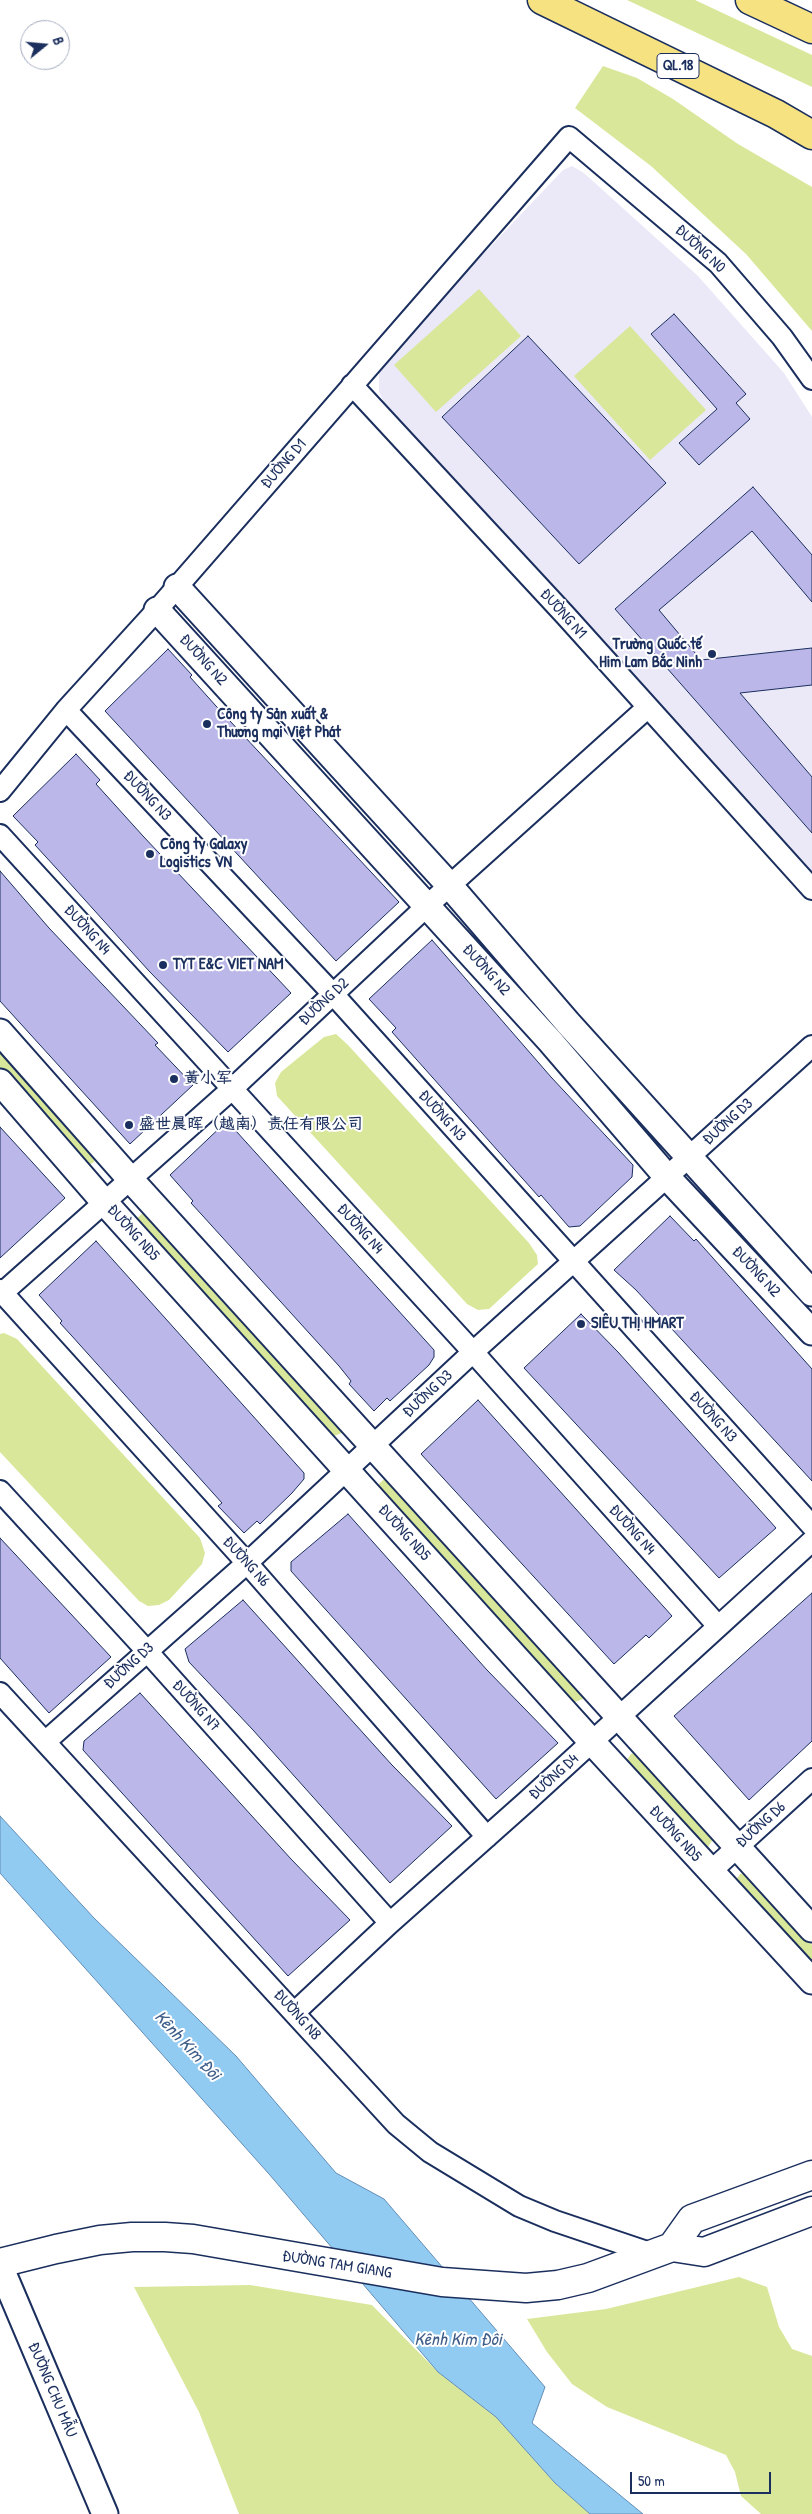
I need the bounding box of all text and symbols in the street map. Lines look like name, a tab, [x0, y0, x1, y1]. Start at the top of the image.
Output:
north arrow	[20, 20, 70, 70]
text: B	[49, 35, 69, 47]
road number: QL.18	[657, 54, 699, 78]
street label: ĐƯỜNG N0	[671, 221, 729, 277]
street label: ĐƯỜNG D1	[257, 435, 311, 493]
street label: ĐƯỜNG N1	[536, 585, 590, 643]
street label: ĐƯỜNG N2	[175, 630, 231, 690]
place label: Trường Quốc tế Him Lam Bắc Ninh	[599, 635, 702, 673]
marker: Trường Quốc tế Him Lam Bắc Ninh	[706, 648, 718, 660]
place label: Công ty Sản xuất & Thương mại Việt Phát	[217, 705, 341, 743]
marker: Công ty Sản xuất & Thương mại Việt Phát	[201, 718, 213, 730]
street label: ĐƯỜNG N3	[119, 767, 175, 825]
place label: Công ty Galaxy Logistics VN	[160, 835, 248, 873]
marker: Công ty Galaxy Logistics VN	[144, 848, 156, 860]
street label: ĐƯỜNG N4	[59, 901, 115, 959]
street label: ĐƯỜNG N2	[458, 940, 514, 1000]
place label: TYT E&C VIET NAM	[173, 955, 284, 975]
marker: TYT E&C VIET NAM	[157, 959, 169, 971]
street label: ĐƯỜNG D2	[295, 974, 353, 1030]
place label: 黄小军	[184, 1069, 232, 1089]
marker: 黄小军	[168, 1073, 180, 1085]
street label: ĐƯỜNG N3	[414, 1087, 470, 1145]
street label: ĐƯỜNG D3	[699, 1094, 757, 1150]
place label: 盛世晨晖（越南）责任有限公司	[139, 1115, 363, 1135]
marker: 盛世晨晖（越南）责任有限公司	[123, 1119, 135, 1131]
street label: ĐƯỜNG N4	[332, 1200, 388, 1258]
street label: ĐƯỜNG ND5	[103, 1201, 163, 1265]
street label: ĐƯỜNG N2	[728, 1243, 784, 1301]
place label: SIÊU THỊ HMART	[591, 1314, 684, 1334]
marker: SIÊU THỊ HMART	[575, 1318, 587, 1330]
street label: ĐƯỜNG D3	[399, 1366, 457, 1422]
street label: ĐƯỜNG N3	[685, 1388, 741, 1446]
street label: ĐƯỜNG ND5	[374, 1501, 434, 1565]
street label: ĐƯỜNG N4	[604, 1501, 660, 1559]
street label: ĐƯỜNG N6	[218, 1533, 274, 1591]
street label: ĐƯỜNG D3	[100, 1638, 158, 1694]
street label: ĐƯỜNG N7	[168, 1676, 224, 1736]
street label: ĐƯỜNG D4	[525, 1750, 583, 1804]
street label: ĐƯỜNG D6	[732, 1798, 790, 1852]
street label: ĐƯỜNG ND5	[645, 1802, 705, 1866]
street label: ĐƯỜNG N8	[269, 1986, 325, 2044]
water label: Kênh Kim Đôi	[149, 2007, 225, 2085]
street label: ĐƯỜNG TAM GIANG	[281, 2247, 393, 2283]
water label: Kênh Kim Đôi	[414, 2329, 502, 2351]
street label: ĐƯỜNG CHU MẪU	[23, 2340, 81, 2440]
scale bar	[632, 2462, 773, 2494]
text: 50 m	[638, 2470, 665, 2491]

